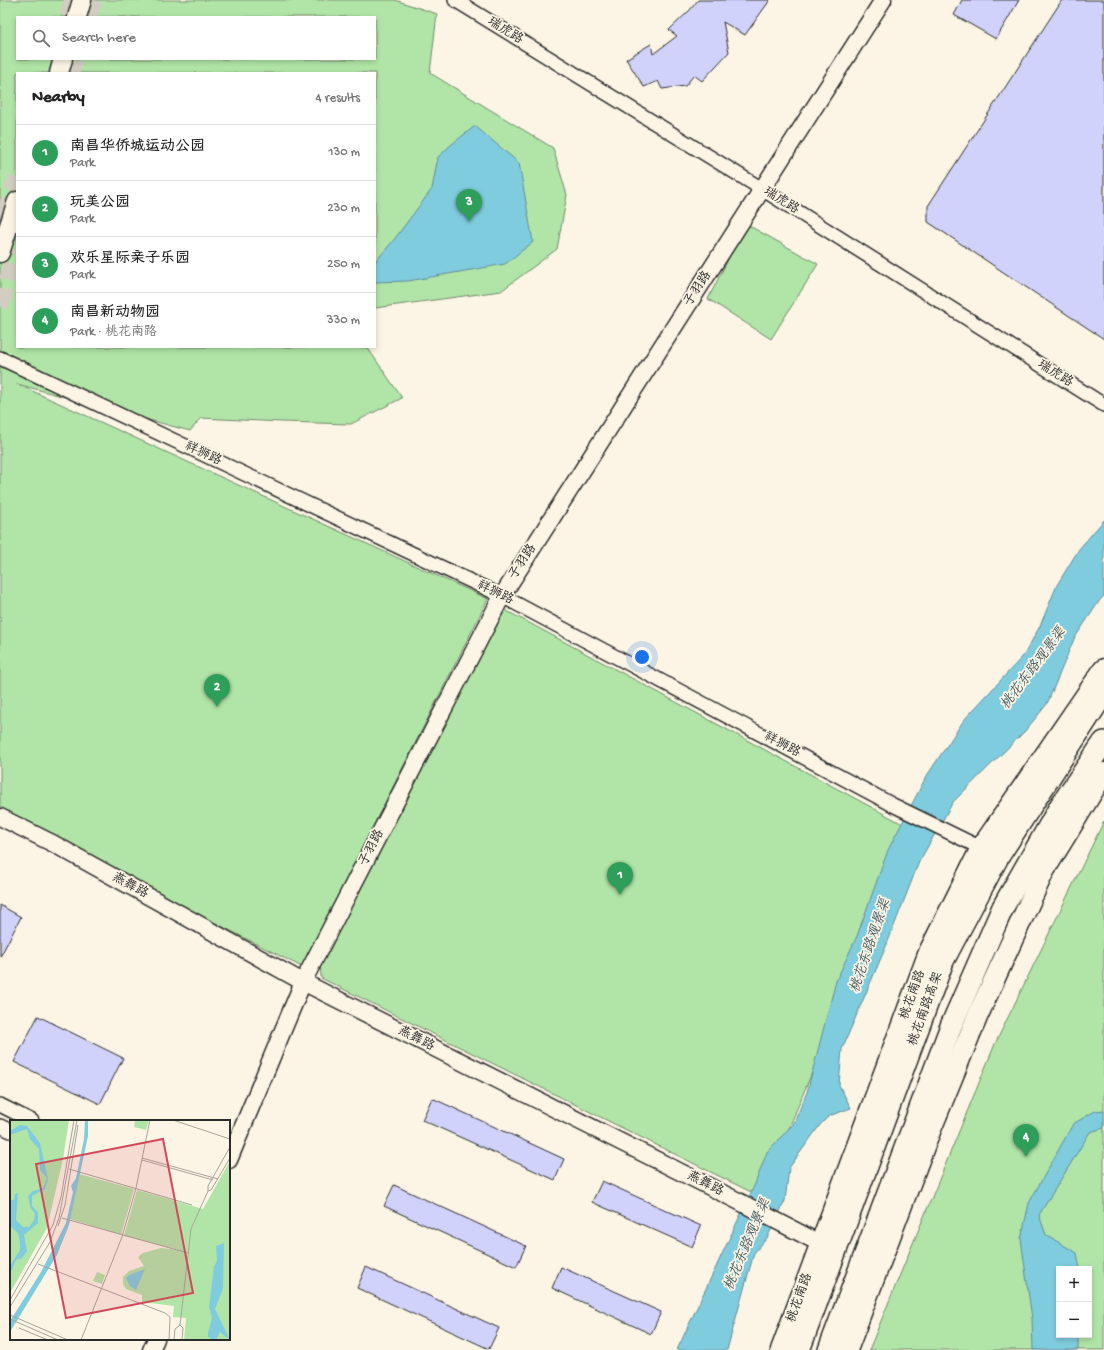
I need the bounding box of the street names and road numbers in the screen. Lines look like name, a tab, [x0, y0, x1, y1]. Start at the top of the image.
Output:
street label: 瑞虎路	[484, 13, 526, 48]
street label: 瑞虎路	[760, 183, 802, 218]
street label: 子羽路	[680, 268, 715, 309]
street label: 瑞虎路	[1034, 356, 1076, 391]
street label: 祥狮路	[182, 438, 224, 469]
street label: 子羽路	[505, 541, 540, 582]
street label: 祥狮路	[474, 577, 516, 608]
street label: 祥狮路	[761, 728, 803, 761]
street label: 子羽路	[356, 827, 388, 869]
street label: 燕舞路	[109, 869, 151, 902]
street label: 桃花南路	[895, 967, 929, 1022]
street label: 桃花南路高架	[904, 969, 946, 1048]
street label: 燕舞路	[395, 1023, 437, 1055]
street label: 燕舞路	[684, 1168, 726, 1200]
street label: 桃花南路	[782, 1270, 816, 1325]

